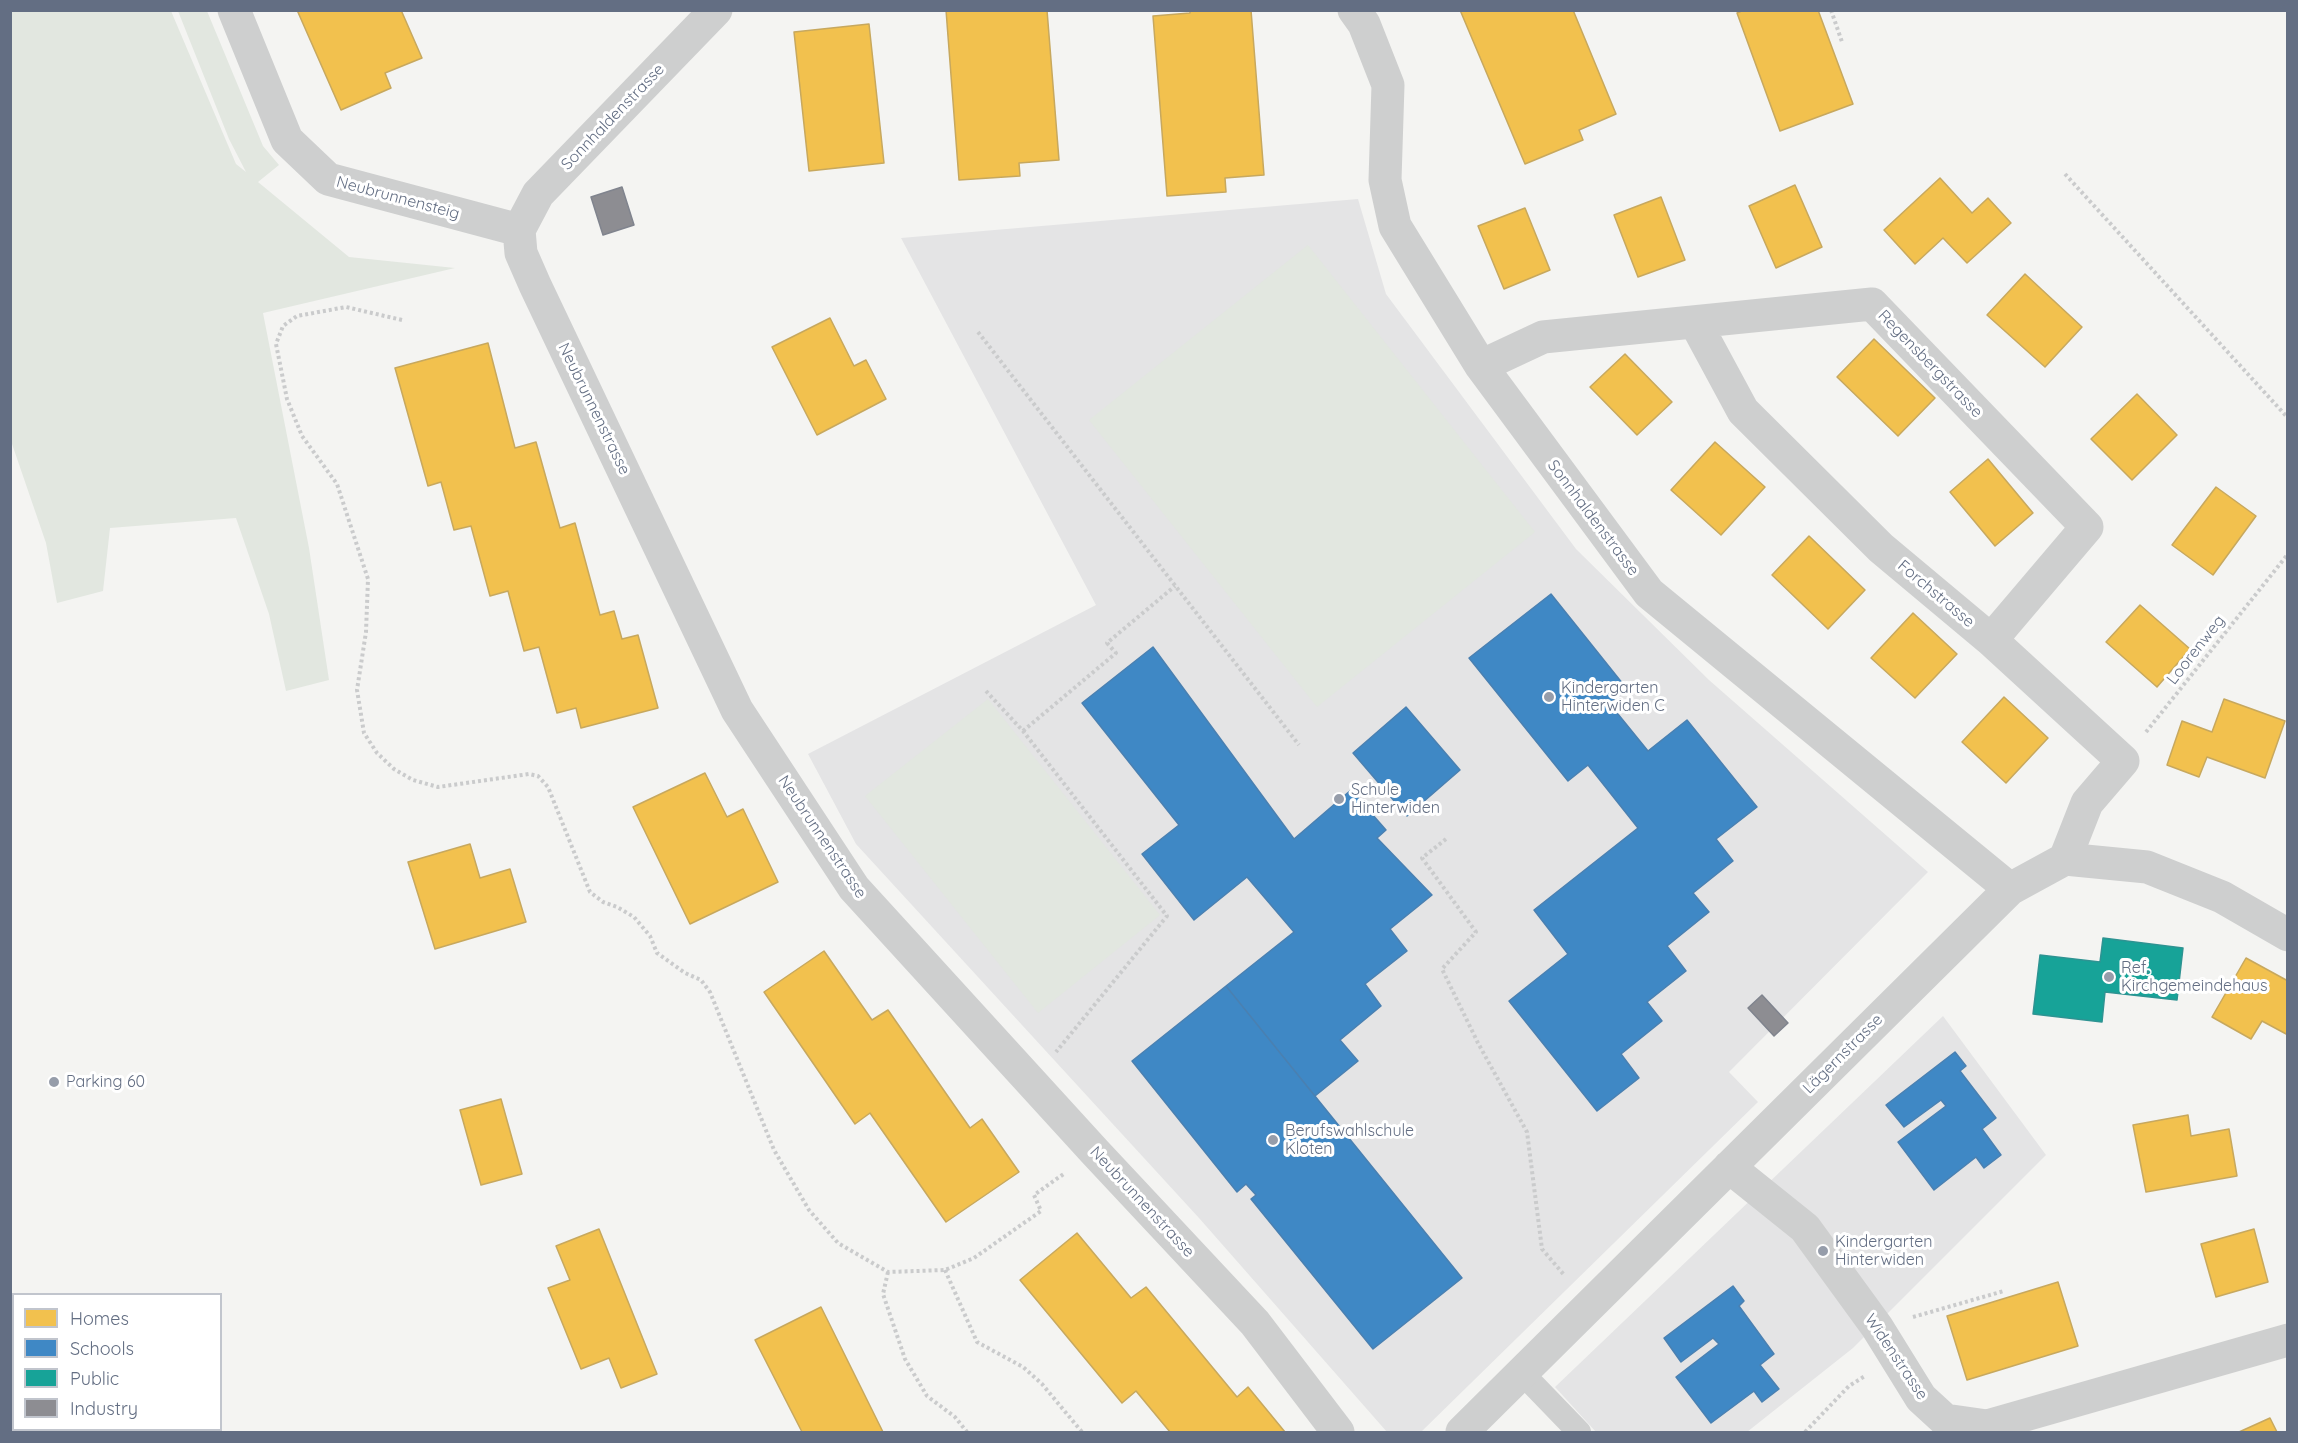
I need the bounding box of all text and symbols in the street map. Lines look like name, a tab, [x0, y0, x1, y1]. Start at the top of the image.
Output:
street label: Sonnhaldenstrasse	[557, 60, 669, 174]
street label: Neubrunnensteig	[334, 172, 462, 224]
street label: Regensbergstrasse	[1874, 306, 1986, 422]
street label: Neubrunnenstrasse	[554, 340, 634, 478]
street label: Sonnhaldenstrasse	[1543, 456, 1643, 580]
street label: Forchstrasse	[1894, 556, 1978, 632]
street label: Loorenweg	[2163, 611, 2229, 689]
place label: Kindergarten Hinterwiden C	[1561, 678, 1665, 716]
marker: Kindergarten Hinterwiden C	[1542, 690, 1556, 704]
street label: Neubrunnenstrasse	[774, 772, 870, 902]
place label: Schule Hinterwiden	[1351, 780, 1440, 818]
marker: Schule Hinterwiden	[1332, 792, 1346, 806]
place label: Ref. Kirchgemeindehaus	[2121, 958, 2267, 996]
marker: Ref. Kirchgemeindehaus	[2102, 970, 2116, 984]
street label: Lägernstrasse	[1799, 1010, 1887, 1098]
place label: Parking 60	[66, 1072, 145, 1092]
marker: Parking 60	[47, 1075, 61, 1089]
place label: Berufswahlschule Kloten	[1285, 1121, 1414, 1159]
marker: Berufswahlschule Kloten	[1266, 1133, 1280, 1147]
street label: Neubrunnenstrasse	[1086, 1143, 1198, 1261]
place label: Kindergarten Hinterwiden	[1835, 1232, 1933, 1270]
marker: Kindergarten Hinterwiden	[1816, 1244, 1830, 1258]
legend	[12, 1293, 222, 1431]
text: Homes	[70, 1307, 129, 1330]
street label: Widenstrasse	[1860, 1310, 1932, 1404]
text: Schools	[70, 1337, 134, 1360]
text: Public	[70, 1367, 119, 1390]
text: Industry	[70, 1397, 138, 1420]

